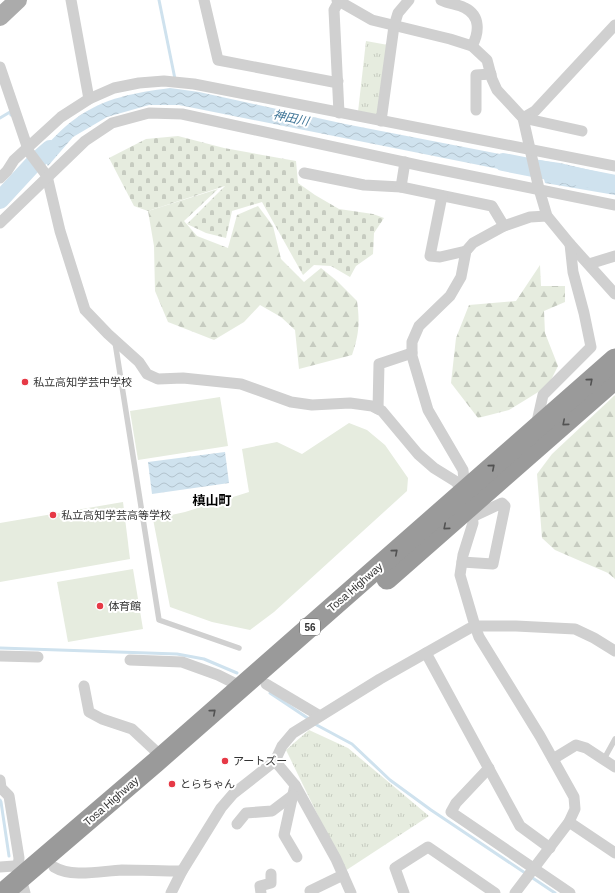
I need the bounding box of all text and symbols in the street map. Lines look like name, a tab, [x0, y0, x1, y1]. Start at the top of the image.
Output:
water label: 神田川	[272, 107, 312, 129]
place label: 私立高知学芸中学校	[33, 376, 132, 388]
marker: 私立高知学芸中学校	[20, 377, 30, 387]
one-way arrow	[585, 378, 593, 386]
one-way arrow	[562, 419, 569, 426]
one-way arrow	[488, 464, 495, 471]
district label: 槙山町	[192, 493, 232, 508]
place label: 私立高知学芸高等学校	[61, 509, 171, 521]
marker: 私立高知学芸高等学校	[48, 510, 58, 520]
one-way arrow	[443, 523, 450, 530]
one-way arrow	[390, 550, 397, 557]
street label: Tosa Highway	[325, 560, 385, 614]
place label: 体育館	[108, 600, 141, 612]
marker: 体育館	[95, 601, 105, 611]
road number: 56	[300, 619, 320, 635]
one-way arrow	[208, 710, 216, 717]
place label: アートズー	[233, 755, 287, 767]
marker: アートズー	[220, 756, 230, 766]
street label: Tosa Highway	[81, 774, 141, 828]
place label: とらちゃん	[180, 778, 235, 790]
marker: とらちゃん	[167, 779, 177, 789]

